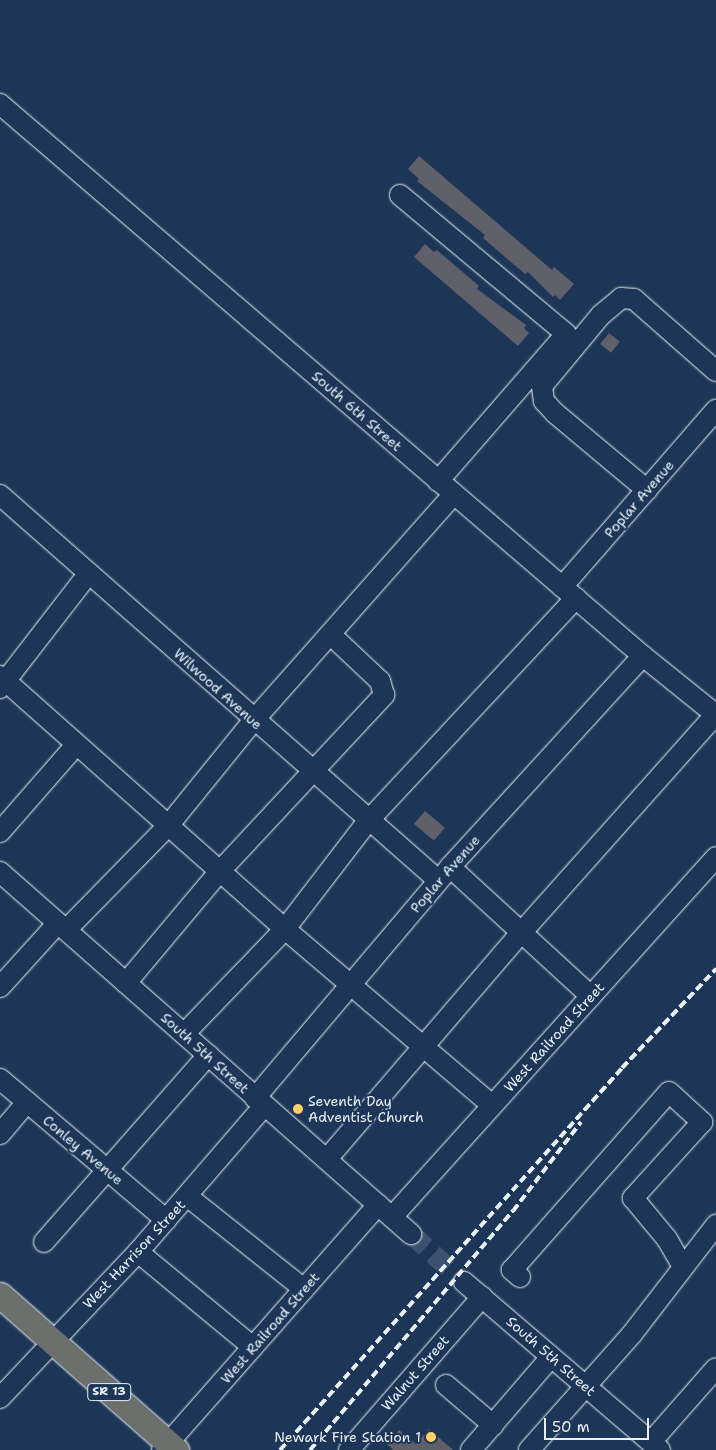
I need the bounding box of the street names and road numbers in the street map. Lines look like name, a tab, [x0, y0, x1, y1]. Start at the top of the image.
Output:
street label: South 6th Street	[309, 367, 405, 455]
street label: Poplar Avenue	[601, 457, 677, 541]
street label: Wilwood Avenue	[170, 645, 266, 733]
street label: Poplar Avenue	[407, 832, 483, 916]
street label: West Railroad Street	[500, 979, 608, 1095]
street label: South 5th Street	[158, 1009, 252, 1097]
street label: Conley Avenue	[40, 1112, 126, 1188]
street label: West Harrison Street	[79, 1196, 189, 1312]
street label: West Railroad Street	[217, 1269, 323, 1387]
street label: South 5th Street	[503, 1313, 599, 1399]
street label: Walnut Street	[378, 1332, 452, 1414]
road number: SR 13	[86, 1382, 132, 1401]

